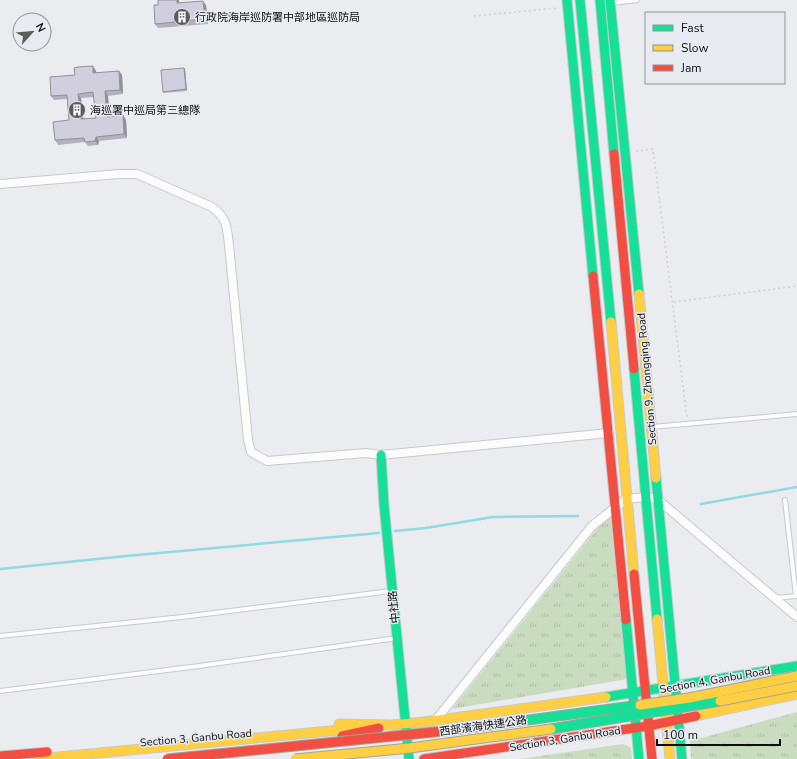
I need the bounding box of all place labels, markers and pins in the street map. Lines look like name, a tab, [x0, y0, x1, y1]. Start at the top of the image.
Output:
building icon: 行政院海岸巡防署中部地區巡防局	[172, 7, 192, 27]
place label: 行政院海岸巡防署中部地區巡防局	[195, 10, 360, 25]
building icon: 海巡署中巡局第三總隊	[67, 100, 87, 120]
place label: 海巡署中巡局第三總隊	[90, 103, 200, 118]

